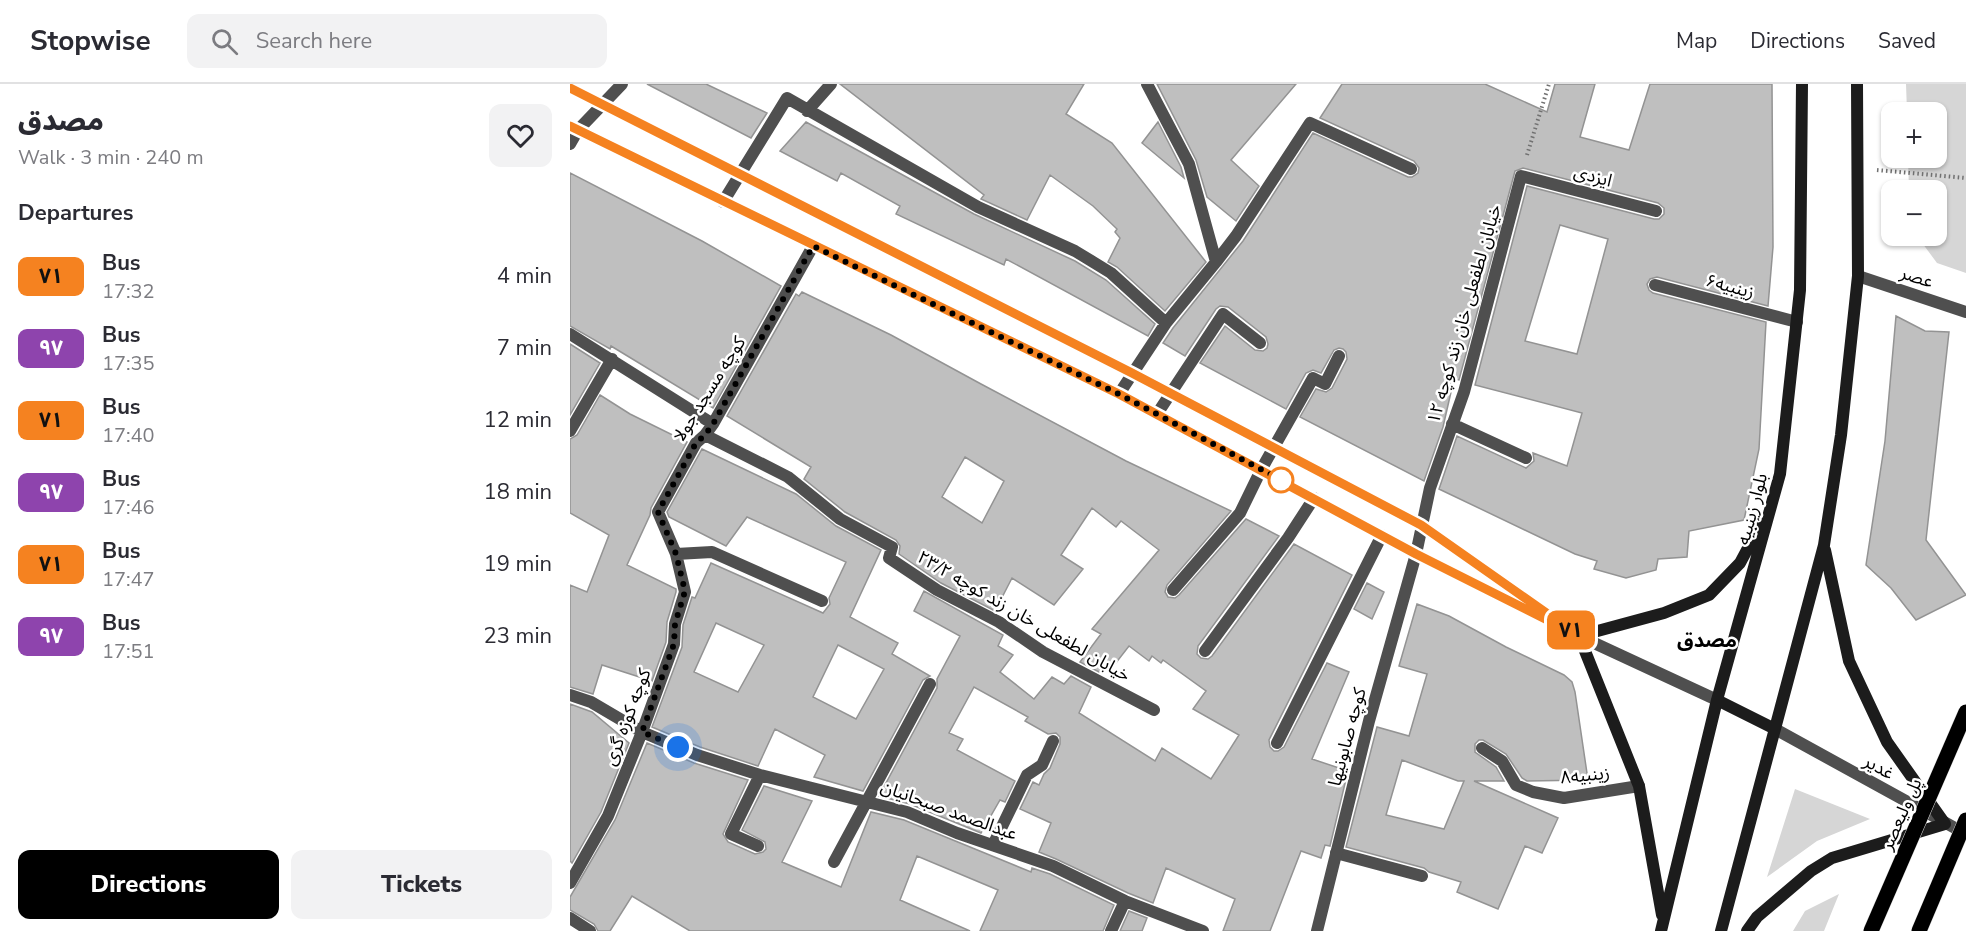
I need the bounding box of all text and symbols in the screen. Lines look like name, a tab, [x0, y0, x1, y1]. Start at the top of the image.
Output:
search box	[187, 14, 607, 68]
text: Stopwise	[30, 22, 151, 60]
icon: search	[208, 25, 241, 58]
text: Search here	[256, 26, 372, 56]
text: Map	[1676, 27, 1717, 55]
text: Directions	[1750, 27, 1845, 55]
text: Saved	[1878, 27, 1936, 55]
text: مصدق	[18, 102, 104, 140]
map controls	[1881, 102, 1947, 246]
button: +	[1881, 102, 1947, 168]
button: heart	[489, 104, 552, 167]
text: Walk · 3 min · 240 m	[18, 144, 204, 171]
street label: ایزدی	[1571, 159, 1615, 193]
button: −	[1881, 180, 1947, 246]
text: Departures	[18, 198, 133, 228]
street label: خیابان لطفعلی خان زند کوچه ۱۲	[1421, 202, 1507, 426]
text: Bus	[102, 248, 141, 278]
street label: عصر	[1897, 260, 1937, 294]
text: 4 min	[497, 261, 552, 291]
text: ۷۱	[39, 262, 63, 290]
street label: ۶زینبیه	[1703, 268, 1757, 304]
text: 17:32	[102, 278, 155, 305]
text: Bus	[102, 320, 141, 350]
street label: کوچه مسجد جولا	[667, 331, 751, 446]
text: 7 min	[497, 333, 552, 363]
text: ۹۷	[39, 334, 63, 362]
text: 17:35	[102, 350, 155, 377]
text: Bus	[102, 392, 141, 422]
text: 12 min	[484, 405, 552, 435]
text: ۷۱	[39, 406, 63, 434]
text: 17:40	[102, 422, 155, 449]
text: Bus	[102, 464, 141, 494]
unlabelled marker	[1268, 467, 1294, 493]
street label: بلوار زینبیه	[1731, 470, 1773, 548]
text: 18 min	[484, 477, 552, 507]
text: ۹۷	[39, 478, 63, 506]
text: 17:46	[102, 494, 155, 521]
text: Bus	[102, 536, 141, 566]
street label: خیابان لطفعلی خان زند کوچه ۲۳/۲	[913, 545, 1135, 687]
text: 19 min	[484, 549, 552, 579]
text: ۷۱	[39, 550, 63, 578]
text: 17:47	[102, 566, 155, 593]
text: Bus	[102, 608, 141, 638]
line badge: ۷۱	[1544, 610, 1598, 650]
text: ۷۱	[1559, 616, 1583, 644]
text: 23 min	[484, 621, 552, 651]
text: ۹۷	[39, 622, 63, 650]
district label: مصدق	[1677, 627, 1737, 654]
text: 17:51	[102, 638, 155, 665]
street label: کوچه کوزه گری	[598, 665, 657, 769]
street label: کوچه صابونیها	[1322, 685, 1372, 789]
your location	[663, 732, 693, 762]
street label: غدیر	[1859, 748, 1898, 785]
street label: زینبیه۸	[1559, 760, 1611, 790]
street label: عبدالصمد صبحانیان	[877, 774, 1021, 846]
street label: پل ولیعصر	[1874, 774, 1927, 855]
button: Directions	[18, 850, 279, 919]
button: Tickets	[291, 850, 552, 919]

